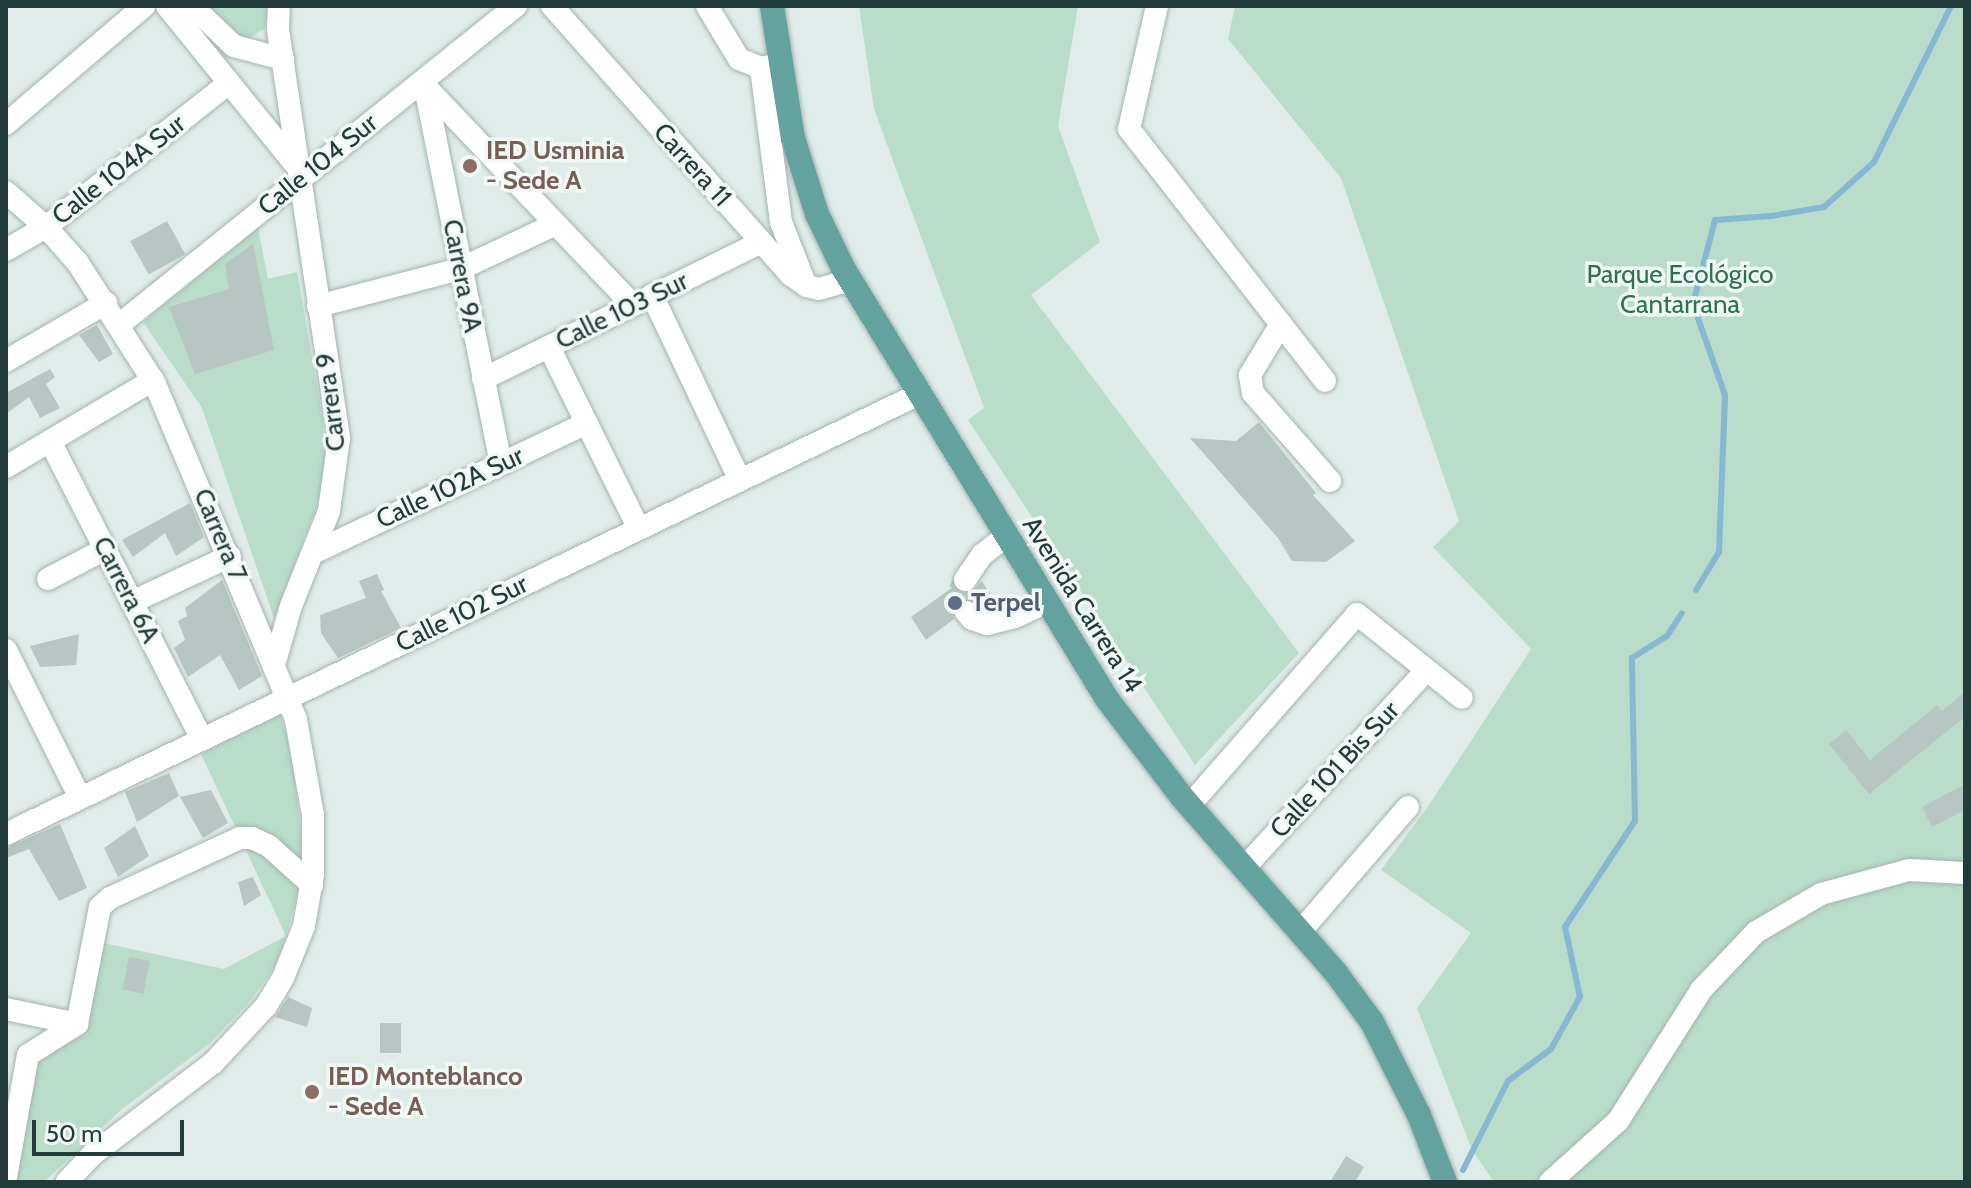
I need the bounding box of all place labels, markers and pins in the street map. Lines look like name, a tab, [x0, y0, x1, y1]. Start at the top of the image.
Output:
place label: IED Usminia - Sede A	[486, 135, 624, 196]
marker: IED Usminia - Sede A	[461, 157, 479, 175]
place label: Terpel	[971, 587, 1041, 619]
marker: Terpel	[946, 594, 964, 612]
place label: IED Monteblanco - Sede A	[328, 1061, 523, 1122]
marker: IED Monteblanco - Sede A	[303, 1083, 321, 1101]

